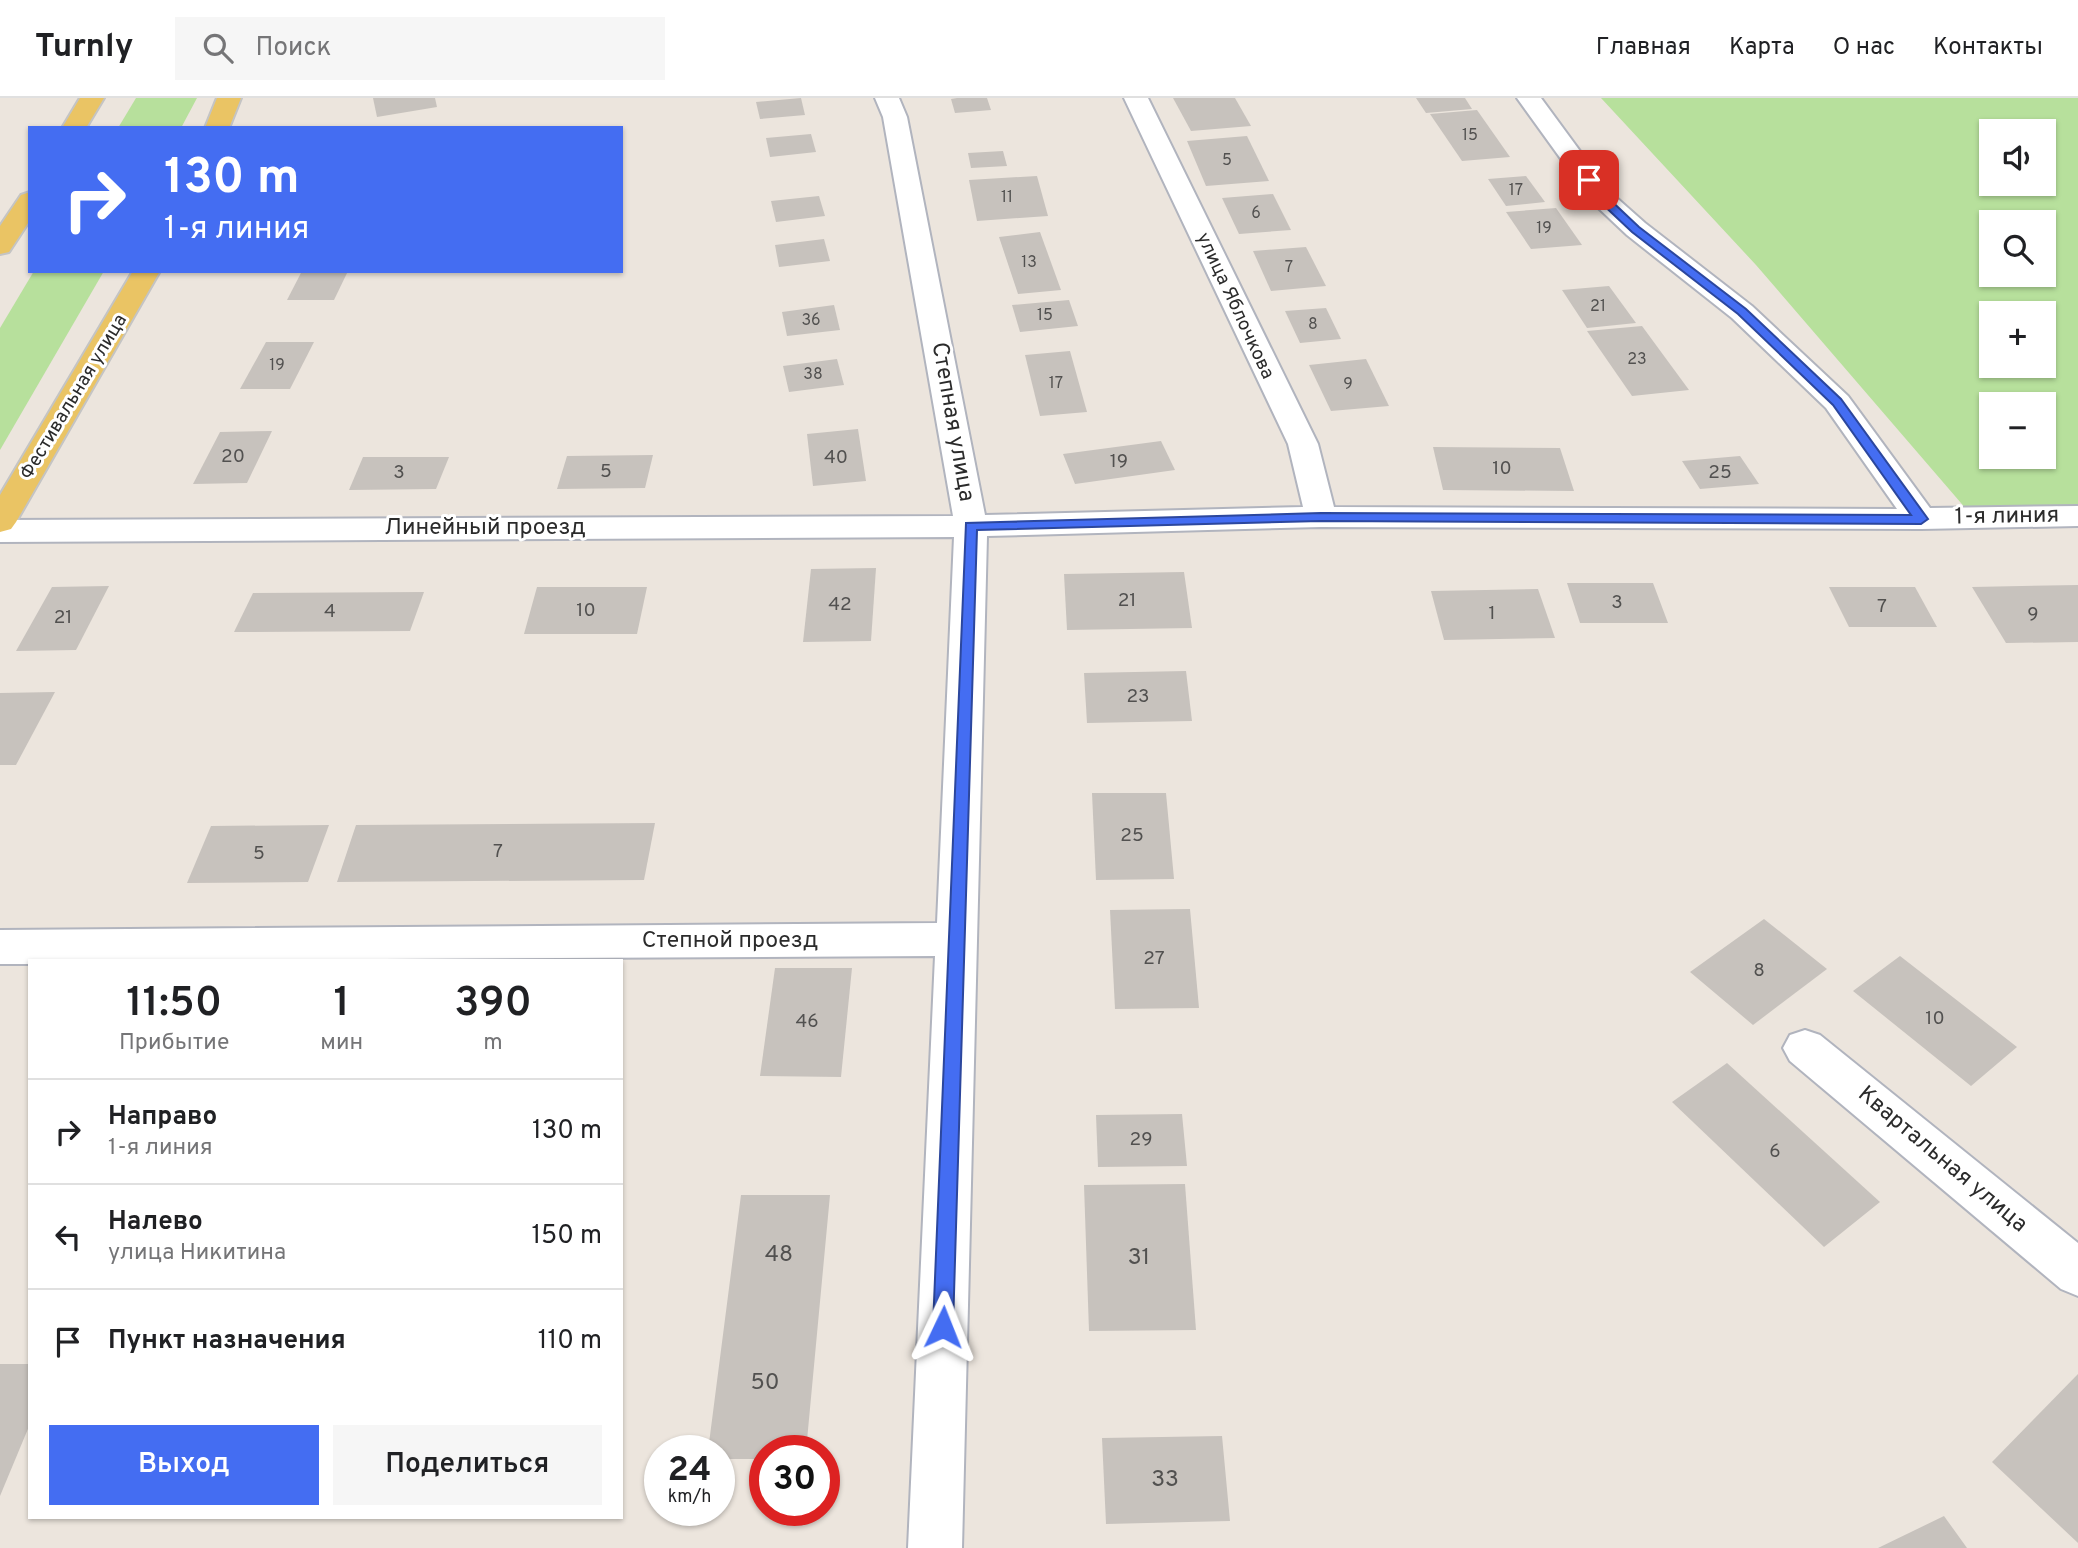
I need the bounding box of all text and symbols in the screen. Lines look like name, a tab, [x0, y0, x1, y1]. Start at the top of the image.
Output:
search box	[175, 17, 665, 80]
text: Turnly	[35, 27, 133, 69]
icon: search	[199, 29, 237, 67]
text: Поиск	[255, 32, 331, 65]
text: Главная	[1596, 33, 1691, 63]
text: Карта	[1729, 33, 1795, 63]
text: О нас	[1833, 33, 1895, 63]
text: Контакты	[1933, 33, 2043, 63]
map controls	[1979, 119, 2056, 469]
button: sound	[1979, 119, 2056, 196]
house number: 15	[1462, 126, 1478, 146]
text: 130 m	[164, 149, 300, 211]
pin	[1559, 150, 1619, 210]
house number: 5	[1222, 151, 1232, 171]
icon: right	[49, 154, 140, 245]
icon: arrive	[1570, 161, 1608, 199]
house number: 17	[1509, 181, 1523, 201]
house number: 11	[1001, 188, 1013, 208]
house number: 6	[1251, 204, 1261, 224]
text: 1-я линия	[164, 210, 310, 250]
button: search	[1979, 210, 2056, 287]
house number: 19	[1536, 219, 1552, 239]
street label: улица Яблочкова	[1191, 229, 1279, 383]
house number: 13	[1021, 253, 1037, 273]
house number: 7	[1285, 258, 1293, 278]
house number: 21	[1590, 297, 1606, 317]
button: +	[1979, 301, 2056, 378]
house number: 15	[1037, 306, 1053, 326]
street label: Фестивальная улица	[15, 310, 133, 484]
house number: 36	[801, 311, 821, 331]
house number: 8	[1308, 315, 1318, 335]
street label: Степная улица	[924, 340, 980, 504]
house number: 23	[1627, 350, 1647, 370]
house number: 19	[269, 356, 285, 376]
house number: 38	[803, 365, 823, 385]
house number: 17	[1049, 374, 1063, 394]
house number: 9	[1343, 375, 1353, 395]
button: −	[1979, 392, 2056, 469]
house number: 20	[221, 445, 245, 469]
house number: 40	[824, 446, 848, 470]
house number: 19	[1110, 450, 1128, 474]
house number: 10	[1492, 457, 1512, 481]
house number: 5	[600, 460, 612, 484]
house number: 3	[393, 461, 405, 485]
house number: 25	[1708, 461, 1732, 485]
street label: 1-я линия	[1954, 502, 2060, 532]
street label: Линейный проезд	[384, 514, 586, 543]
house number: 21	[1118, 589, 1136, 613]
house number: 3	[1611, 591, 1623, 615]
house number: 42	[828, 593, 852, 617]
house number: 7	[1877, 595, 1887, 619]
house number: 10	[576, 599, 596, 623]
house number: 4	[324, 600, 336, 624]
house number: 1	[1488, 602, 1496, 626]
house number: 9	[2027, 603, 2039, 627]
house number: 21	[54, 606, 72, 630]
house number: 23	[1126, 685, 1150, 709]
house number: 25	[1120, 824, 1144, 848]
house number: 7	[493, 840, 503, 864]
house number: 5	[253, 842, 265, 866]
street label: Степной проезд	[642, 927, 818, 956]
house number: 27	[1143, 947, 1165, 971]
house number: 8	[1753, 959, 1765, 983]
text: 11:50	[126, 978, 222, 1031]
text: 1	[334, 978, 350, 1031]
text: 390	[454, 978, 532, 1031]
house number: 10	[1925, 1007, 1945, 1031]
house number: 46	[795, 1010, 819, 1034]
text: Прибытие	[119, 1029, 229, 1058]
text: мин	[320, 1029, 363, 1058]
text: m	[483, 1029, 503, 1058]
street label: Квартальная улица	[1851, 1080, 2033, 1240]
text: Направо	[108, 1101, 217, 1134]
icon: right	[49, 1113, 87, 1151]
text: 130 m	[532, 1115, 602, 1148]
house number: 29	[1130, 1128, 1152, 1152]
text: 1-я линия	[108, 1134, 213, 1163]
house number: 6	[1769, 1140, 1781, 1164]
text: Налево	[108, 1206, 203, 1239]
icon: left	[49, 1218, 87, 1256]
text: 150 m	[531, 1220, 602, 1253]
text: улица Никитина	[108, 1239, 286, 1268]
house number: 48	[765, 1241, 793, 1270]
house number: 31	[1128, 1244, 1150, 1273]
position arrow	[906, 1290, 980, 1364]
icon: arrive	[49, 1323, 87, 1361]
text: Пункт назначения	[108, 1325, 346, 1358]
text: 110 m	[538, 1325, 602, 1358]
house number: 50	[750, 1369, 780, 1398]
button: Выход	[49, 1425, 319, 1505]
button: Поделиться	[333, 1425, 602, 1505]
speed limit sign: 30	[749, 1435, 840, 1526]
text: 24	[668, 1449, 711, 1493]
house number: 33	[1151, 1466, 1179, 1495]
text: km/h	[668, 1486, 711, 1509]

